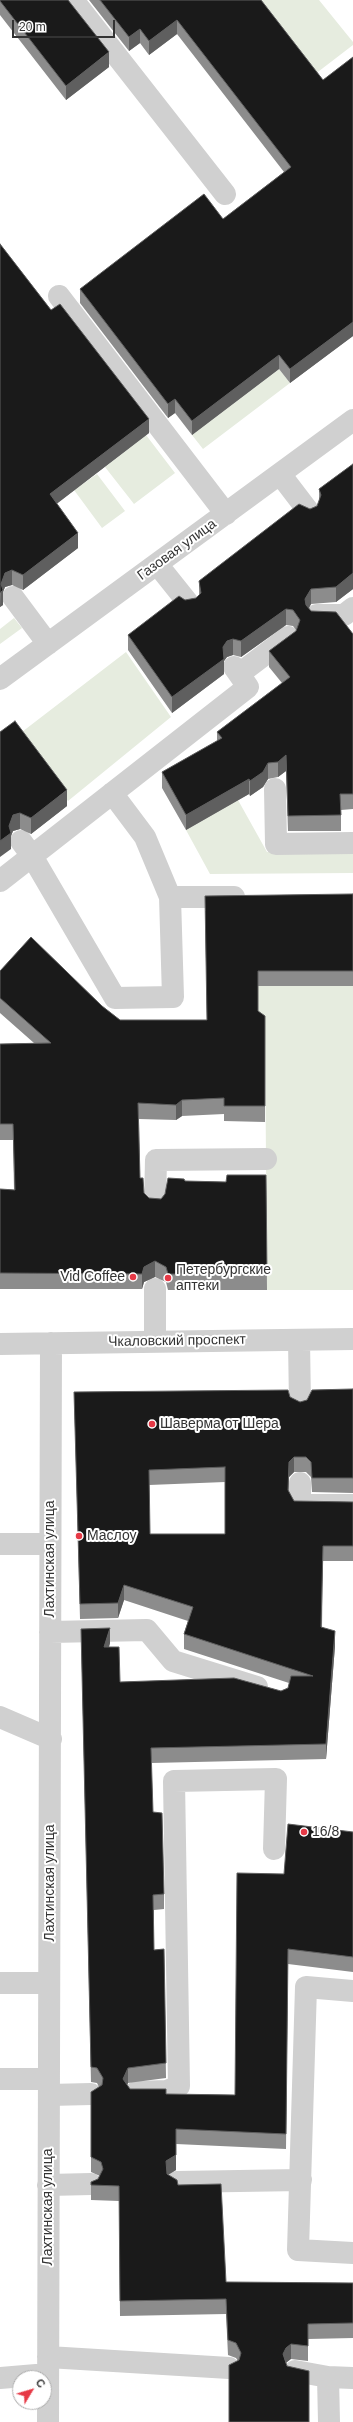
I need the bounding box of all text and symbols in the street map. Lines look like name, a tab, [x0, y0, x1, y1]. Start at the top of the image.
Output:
scale bar	[14, 12, 117, 38]
text: 20 m	[19, 20, 46, 34]
street label: Газовая улица	[134, 516, 220, 584]
place label: Петербургские аптеки	[176, 1262, 271, 1294]
place label: Vid Coffee	[60, 1269, 125, 1285]
marker: Vid Coffee	[128, 1272, 138, 1282]
marker: Петербургские аптеки	[163, 1273, 173, 1283]
street label: Чкаловский проспект	[108, 1331, 246, 1351]
place label: Шаверма от Шера	[160, 1416, 279, 1432]
marker: Шаверма от Шера	[147, 1419, 157, 1429]
street label: Лахтинская улица	[42, 1501, 58, 1617]
place label: Маслоу	[87, 1528, 137, 1544]
marker: Маслоу	[74, 1531, 84, 1541]
place label: 16/8	[312, 1824, 339, 1840]
street label: Лахтинская улица	[42, 1825, 58, 1941]
marker: 16/8	[299, 1827, 309, 1837]
street label: Лахтинская улица	[40, 2149, 56, 2265]
north arrow	[12, 2370, 52, 2410]
text: С	[33, 2376, 48, 2390]

